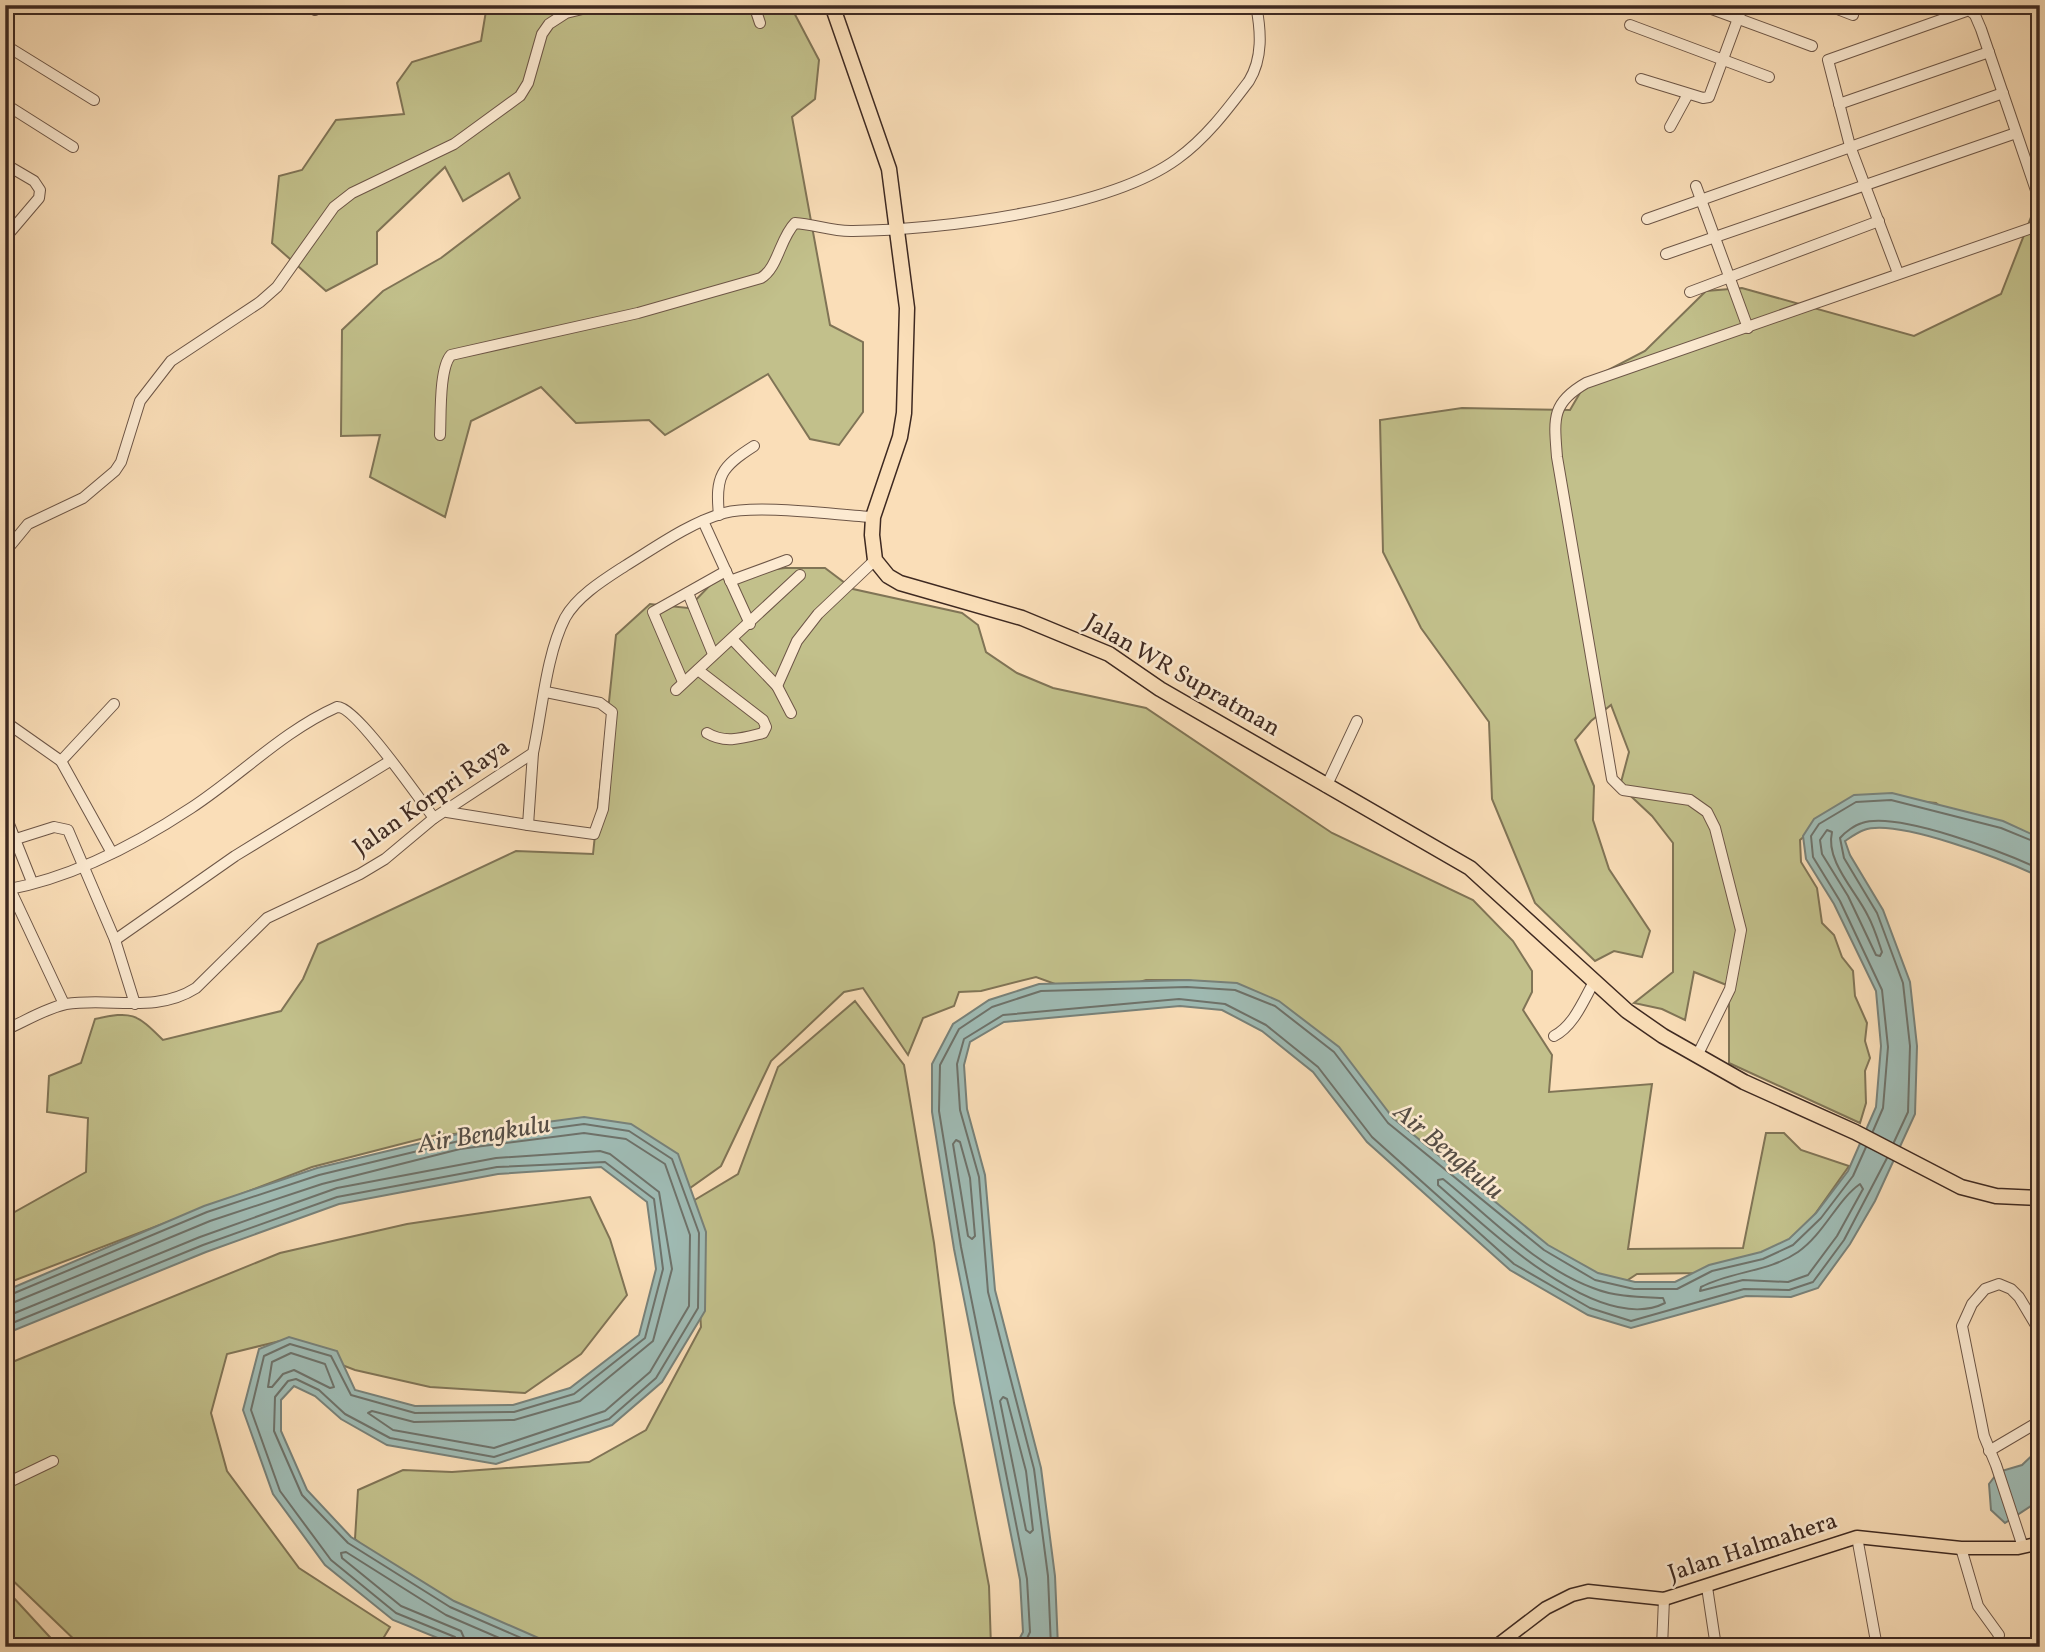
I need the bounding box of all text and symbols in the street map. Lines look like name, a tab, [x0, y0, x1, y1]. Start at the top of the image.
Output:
street label: Jalan WR Supratman	[1078, 606, 1286, 746]
street label: Jalan Korpri Raya	[347, 731, 517, 865]
water label: Air Bengkulu	[1384, 1095, 1511, 1209]
water label: Air Bengkulu	[414, 1107, 553, 1163]
street label: Jalan Halmahera	[1664, 1505, 1842, 1591]

